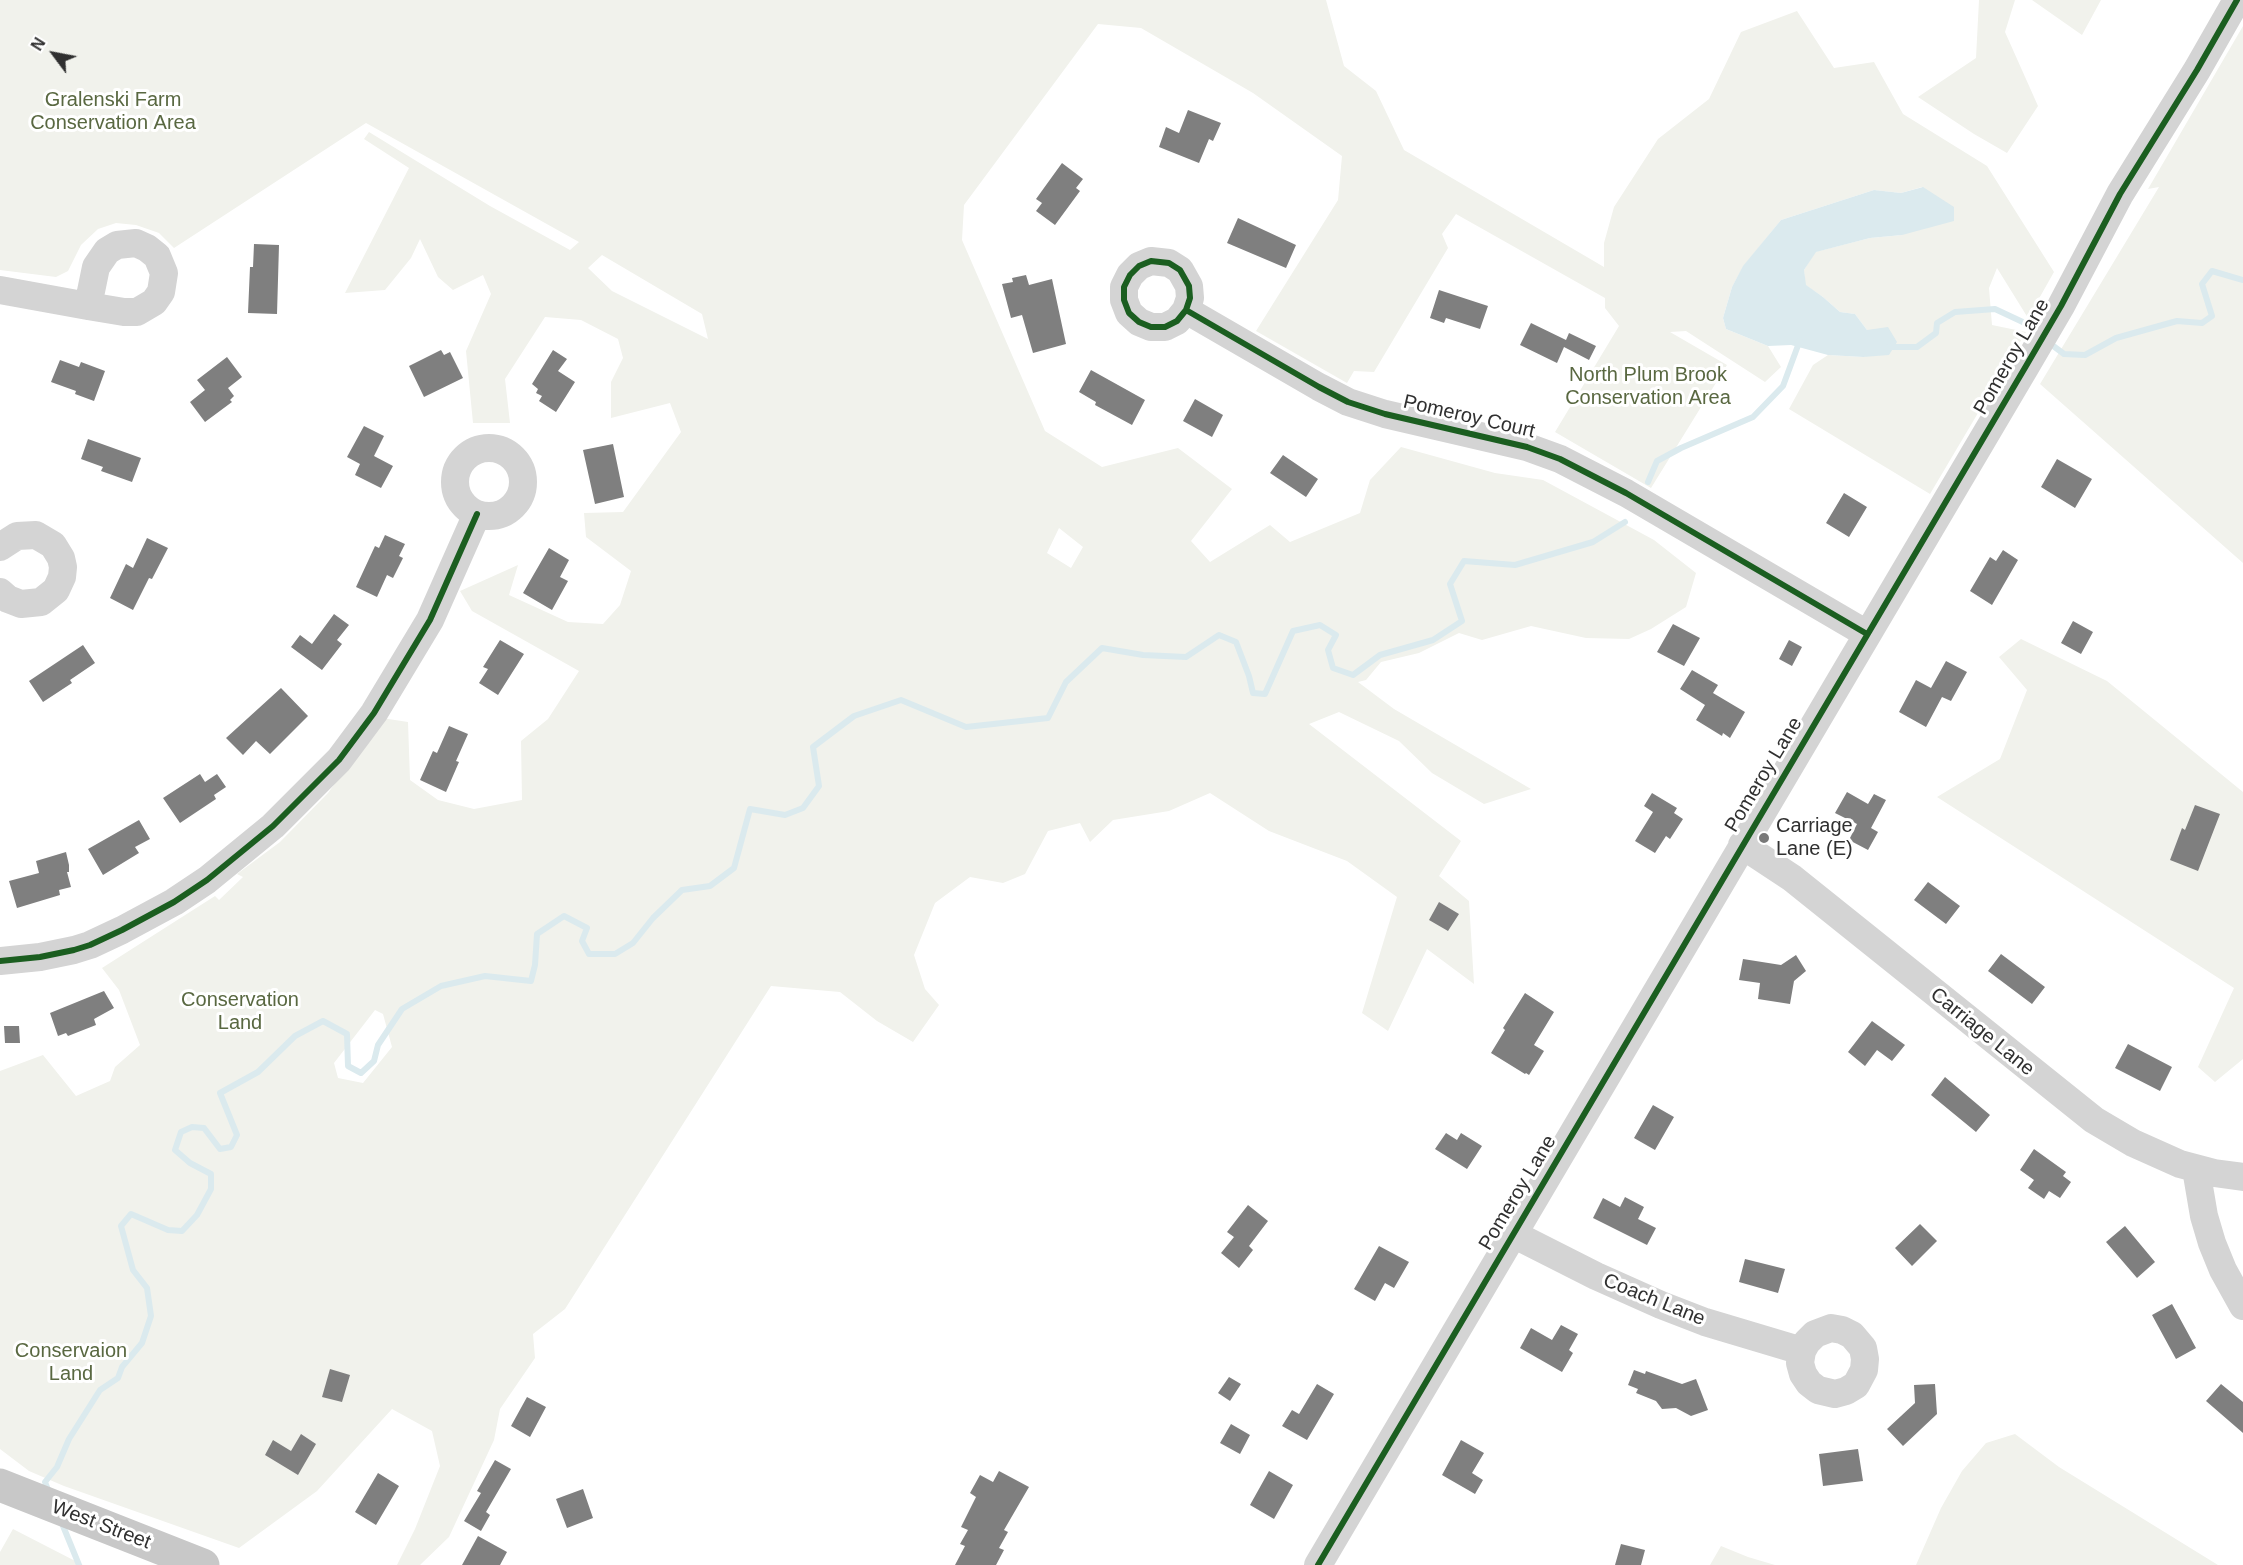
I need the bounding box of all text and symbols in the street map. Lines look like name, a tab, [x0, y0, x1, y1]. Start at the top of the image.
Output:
north arrow	[24, 24, 84, 84]
text: N	[28, 35, 49, 54]
park label: Gralenski Farm Conservation Area	[30, 88, 196, 135]
street label: Pomeroy Lane	[1969, 295, 2055, 419]
park label: North Plum Brook Conservation Area	[1565, 363, 1731, 410]
street label: Pomeroy Court	[1401, 390, 1537, 444]
street label: Pomeroy Lane	[1720, 713, 1808, 837]
place label: Carriage Lane (E)	[1776, 814, 1853, 861]
marker: Carriage Lane (E)	[1757, 831, 1771, 845]
street label: Carriage Lane	[1925, 983, 2039, 1081]
park label: Conservation Land	[181, 988, 299, 1035]
street label: Pomeroy Lane	[1474, 1131, 1562, 1255]
street label: Coach Lane	[1600, 1269, 1708, 1331]
park label: Conservaion Land	[15, 1339, 127, 1386]
street label: West Street	[48, 1495, 154, 1555]

